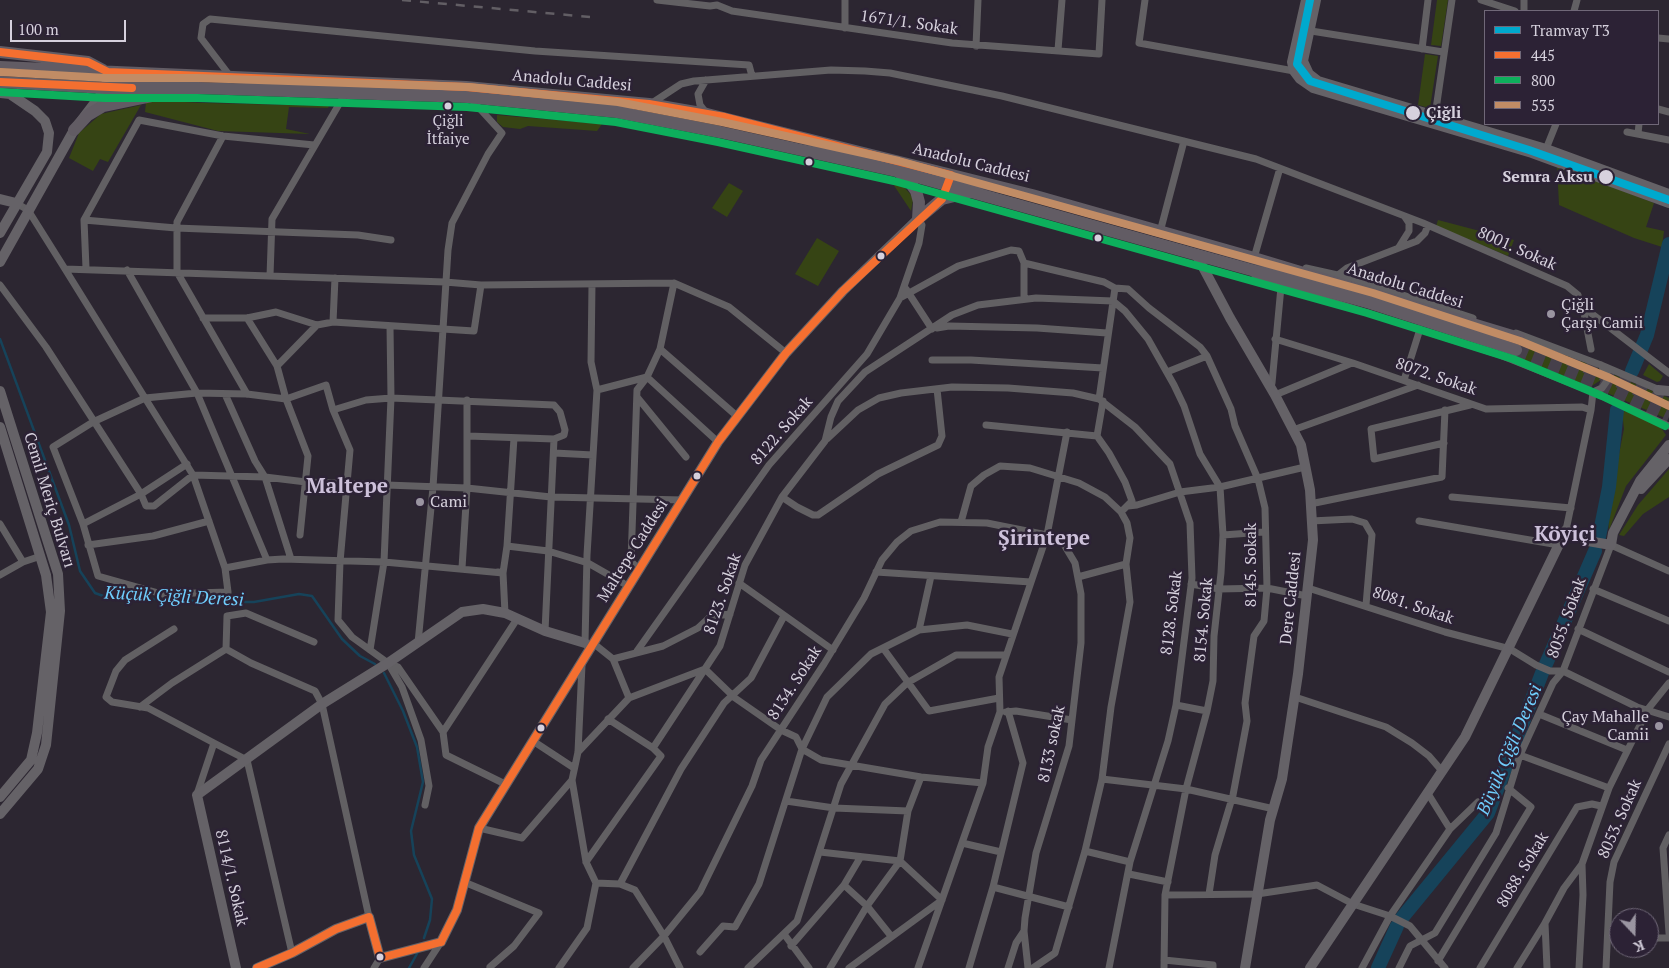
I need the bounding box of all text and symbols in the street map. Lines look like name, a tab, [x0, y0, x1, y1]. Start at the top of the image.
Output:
street label: 1671/1. Sokak	[859, 7, 959, 39]
scale bar	[12, 10, 129, 42]
legend	[1484, 10, 1659, 125]
text: 100 m	[18, 19, 59, 39]
text: Tramvay T3	[1531, 20, 1610, 40]
text: 445	[1531, 45, 1555, 65]
street label: Anadolu Caddesi	[511, 66, 633, 96]
text: 800	[1531, 70, 1555, 90]
text: 535	[1531, 95, 1555, 115]
marker: Çiğli İtfaiye	[443, 101, 453, 111]
place label: Çiğli	[1426, 103, 1461, 123]
marker: Çiğli	[1404, 104, 1422, 122]
place label: Çiğli İtfaiye	[427, 113, 469, 148]
street label: Anadolu Caddesi	[910, 139, 1032, 187]
unlabelled marker	[804, 157, 814, 167]
place label: Semra Aksu	[1502, 167, 1593, 187]
marker: Semra Aksu	[1597, 168, 1615, 186]
street label: 8001. Sokak	[1475, 223, 1559, 275]
unlabelled marker	[1093, 233, 1103, 243]
unlabelled marker	[876, 251, 886, 261]
street label: Anadolu Caddesi	[1345, 259, 1465, 313]
place label: Çiğli Çarşı Camii	[1561, 295, 1643, 333]
marker: Çiğli Çarşı Camii	[1545, 308, 1557, 320]
street label: 8072. Sokak	[1393, 354, 1479, 400]
street label: 8122. Sokak	[747, 393, 817, 469]
street label: Cemil Meriç Bulvarı	[19, 430, 79, 570]
unlabelled marker	[692, 471, 702, 481]
district label: Maltepe	[306, 474, 388, 500]
place label: Cami	[430, 492, 467, 512]
marker: Cami	[414, 496, 426, 508]
street label: Maltepe Caddesi	[594, 496, 672, 606]
district label: Köyiçi	[1534, 522, 1596, 548]
street label: 8145. Sokak	[1241, 523, 1261, 607]
district label: Şirintepe	[998, 526, 1090, 552]
street label: 8123. Sokak	[700, 551, 746, 637]
street label: Dere Caddesi	[1277, 551, 1305, 645]
street label: 8128. Sokak	[1157, 570, 1187, 656]
street label: 8055. Sokak	[1544, 575, 1590, 661]
street label: 8154. Sokak	[1191, 577, 1217, 663]
water label: Küçük Çiğli Deresi	[104, 583, 244, 611]
street label: 8081. Sokak	[1370, 583, 1456, 629]
street label: 8134. Sokak	[764, 642, 826, 724]
water label: Büyük Çiğli Deresi	[1473, 682, 1547, 818]
street label: 8133 sokak	[1034, 704, 1070, 784]
place label: Çay Mahalle Camii	[1562, 707, 1649, 745]
marker: Çay Mahalle Camii	[1653, 720, 1665, 732]
unlabelled marker	[536, 723, 546, 733]
street label: 8053. Sokak	[1594, 777, 1646, 861]
street label: 8114/1. Sokak	[211, 828, 251, 928]
street label: 8088. Sokak	[1493, 829, 1553, 911]
north arrow	[1609, 908, 1659, 958]
text: K	[1631, 936, 1647, 957]
unlabelled marker	[375, 952, 385, 962]

